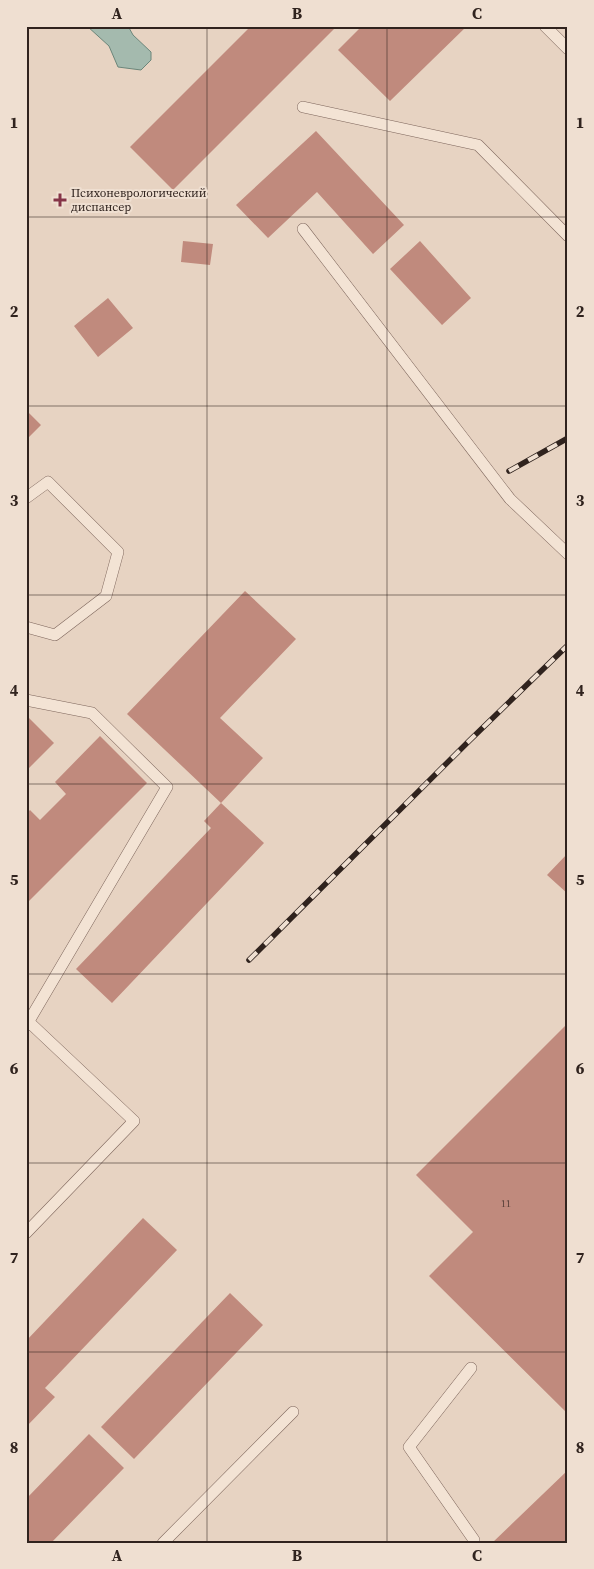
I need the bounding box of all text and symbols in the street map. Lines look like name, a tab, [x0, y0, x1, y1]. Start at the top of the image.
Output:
text: A	[112, 2, 123, 24]
text: B	[292, 2, 303, 24]
text: C	[472, 2, 482, 24]
text: 1	[10, 111, 18, 133]
text: 1	[576, 111, 584, 133]
place label: Психоневрологический диспансер	[71, 185, 207, 215]
marker: Психоневрологический диспансер	[53, 193, 67, 207]
text: 2	[10, 300, 19, 322]
text: 2	[576, 300, 585, 322]
text: 3	[10, 489, 19, 511]
text: 3	[576, 489, 585, 511]
text: 4	[10, 679, 19, 701]
text: 4	[576, 679, 585, 701]
text: 5	[10, 868, 19, 890]
text: 5	[576, 868, 585, 890]
text: 6	[10, 1057, 19, 1079]
text: 6	[576, 1057, 585, 1079]
house number: 11	[501, 1197, 511, 1210]
text: 7	[10, 1246, 19, 1268]
text: 7	[576, 1246, 585, 1268]
text: 8	[10, 1436, 18, 1458]
text: 8	[576, 1436, 584, 1458]
text: A	[112, 1544, 123, 1566]
text: B	[292, 1544, 303, 1566]
text: C	[472, 1544, 482, 1566]

